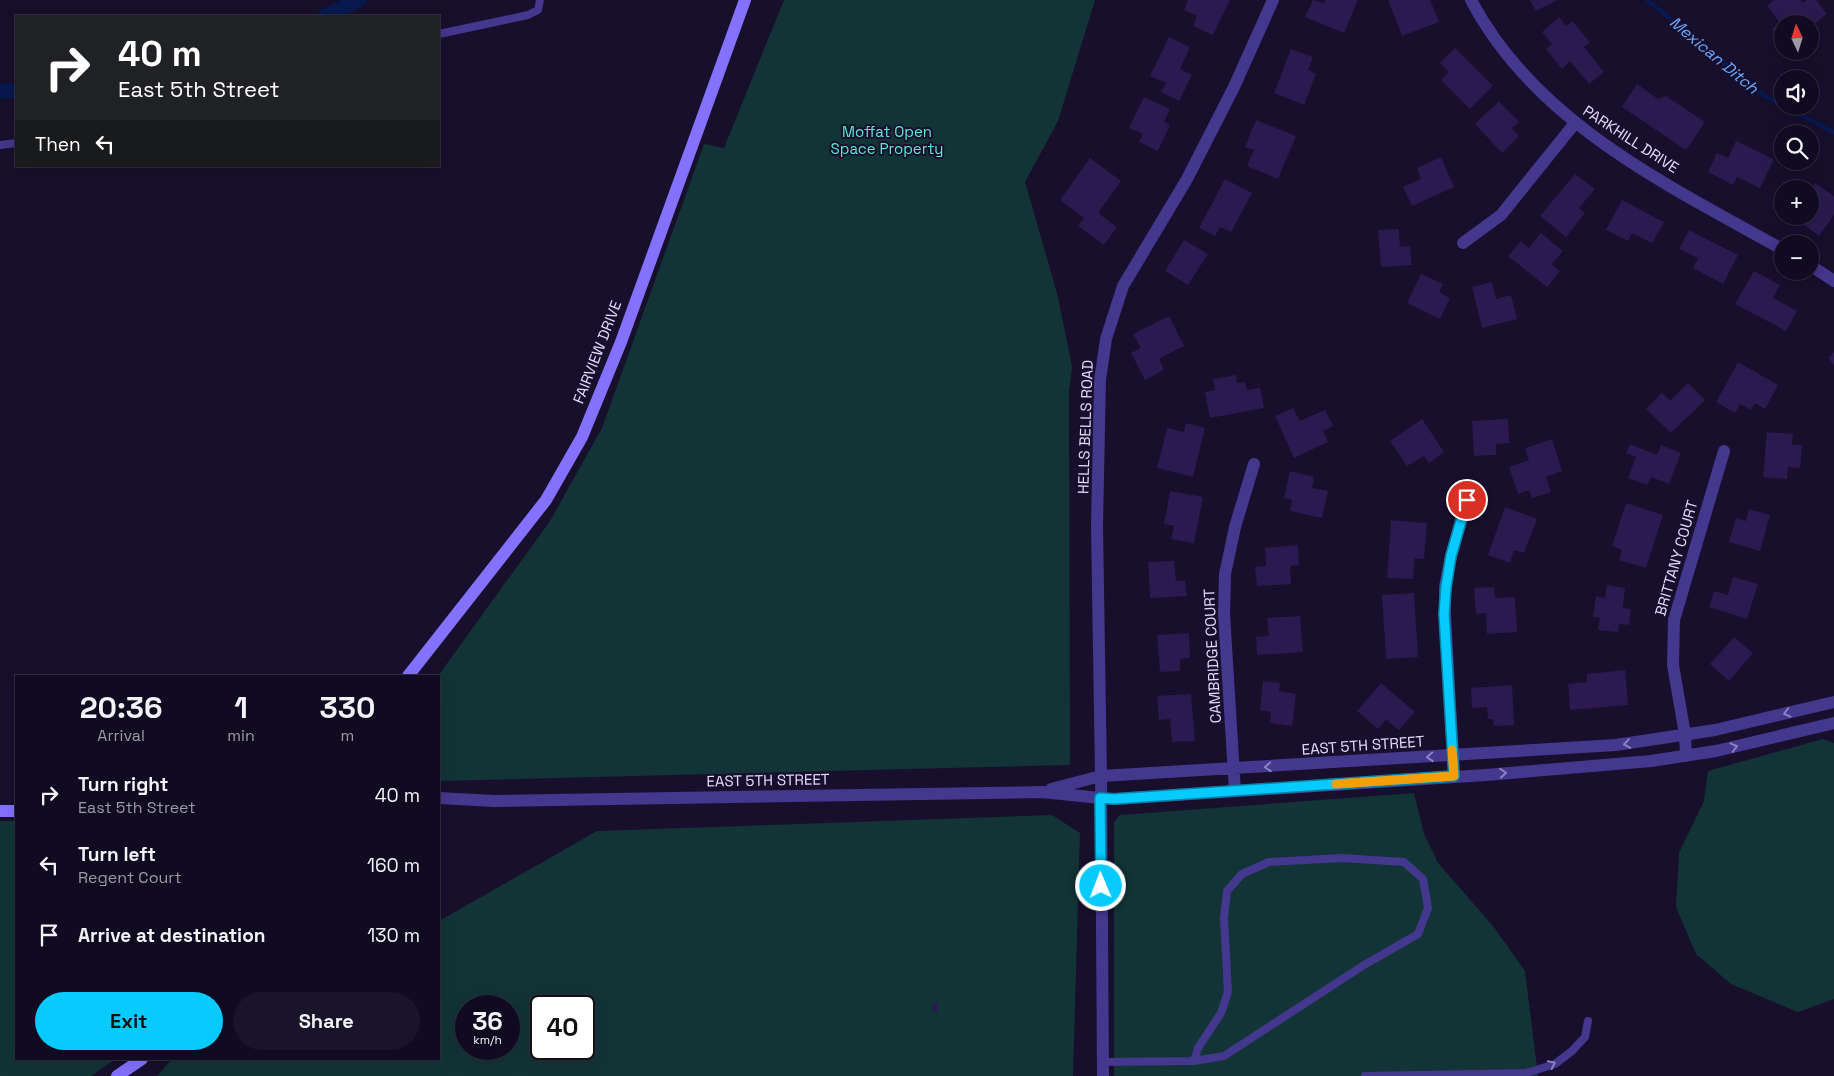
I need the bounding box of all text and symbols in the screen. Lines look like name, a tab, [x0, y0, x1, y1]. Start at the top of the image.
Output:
water label: Mexican Ditch	[1665, 12, 1764, 99]
north arrow	[1774, 15, 1819, 60]
map controls	[1774, 15, 1819, 280]
text: 40 m	[118, 32, 202, 76]
icon: right	[35, 35, 100, 100]
button: sound	[1774, 70, 1819, 115]
text: East 5th Street	[118, 75, 280, 103]
street label: PARKHILL DRIVE	[1580, 101, 1682, 177]
park label: Moffat Open Space Property	[831, 122, 943, 158]
button: search	[1774, 125, 1819, 170]
icon: left	[91, 130, 119, 158]
text: Then	[35, 132, 81, 157]
button: +	[1774, 180, 1819, 225]
button: −	[1774, 235, 1819, 280]
street label: FAIRVIEW DRIVE	[569, 298, 625, 406]
street label: HELLS BELLS ROAD	[1073, 360, 1097, 494]
pin	[1446, 479, 1488, 521]
icon: arrive	[1453, 486, 1481, 514]
street label: BRITTANY COURT	[1650, 498, 1702, 618]
street label: CAMBRIDGE COURT	[1199, 588, 1225, 724]
text: 20:36	[80, 688, 163, 727]
text: 1	[234, 688, 248, 727]
text: 330	[319, 688, 375, 727]
one-way arrow	[1782, 707, 1791, 718]
text: Arrival	[97, 725, 145, 746]
text: min	[227, 725, 255, 746]
text: m	[340, 725, 354, 746]
street label: EAST 5TH STREET	[1301, 731, 1425, 759]
one-way arrow	[1623, 738, 1632, 748]
one-way arrow	[1730, 742, 1739, 753]
one-way arrow	[1426, 751, 1434, 762]
one-way arrow	[1264, 761, 1272, 772]
one-way arrow	[1499, 768, 1507, 779]
street label: EAST 5TH STREET	[706, 769, 830, 791]
text: Turn right	[78, 772, 168, 797]
icon: right	[35, 781, 63, 809]
text: 40 m	[375, 783, 420, 808]
text: East 5th Street	[78, 797, 196, 818]
text: Turn left	[78, 842, 156, 867]
icon: left	[35, 851, 63, 879]
text: 160 m	[367, 853, 420, 878]
position arrow	[1074, 859, 1126, 911]
text: Regent Court	[78, 867, 182, 888]
icon: arrive	[35, 921, 63, 949]
text: Arrive at destination	[78, 923, 266, 948]
text: 130 m	[367, 923, 420, 948]
button: Exit	[35, 992, 223, 1050]
button: Share	[233, 992, 420, 1050]
speed limit sign: 40	[530, 995, 595, 1060]
text: 36	[472, 1005, 503, 1037]
text: km/h	[473, 1032, 502, 1048]
one-way arrow	[1547, 1060, 1556, 1070]

